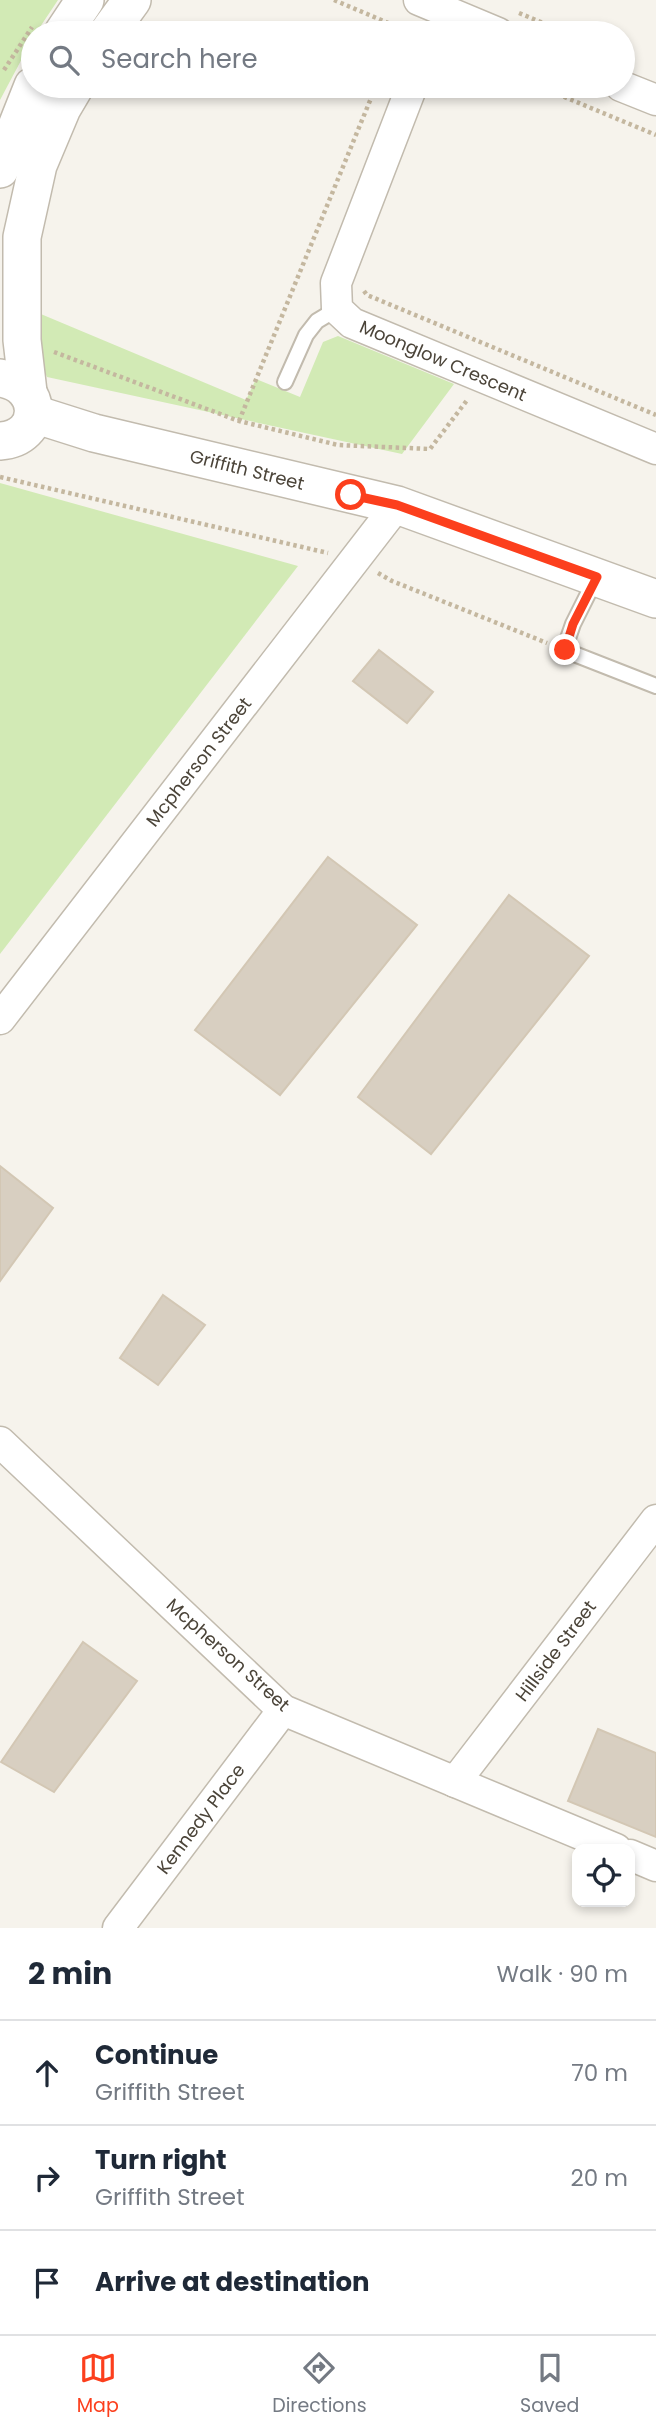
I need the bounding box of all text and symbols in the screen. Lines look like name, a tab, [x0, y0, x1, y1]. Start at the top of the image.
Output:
search box	[21, 21, 635, 98]
icon: search	[45, 41, 83, 79]
text: Search here	[101, 41, 258, 77]
street label: Moonglow Crescent	[356, 314, 531, 407]
street label: Griffith Street	[187, 443, 307, 496]
route start	[335, 479, 366, 510]
route end	[549, 634, 580, 665]
street label: Mcpherson Street	[140, 692, 257, 832]
street label: Mcpherson Street	[161, 1592, 295, 1717]
street label: Hillside Street	[509, 1595, 602, 1706]
street label: Kennedy Place	[151, 1758, 250, 1879]
map controls	[572, 1844, 635, 1907]
button: locate	[572, 1844, 635, 1907]
text: 2 min	[28, 1952, 112, 1995]
text: Walk · 90 m	[497, 1958, 628, 1990]
text: Continue	[95, 2037, 218, 2073]
icon: ahead	[28, 2054, 66, 2092]
text: 70 m	[571, 2057, 628, 2089]
text: Griffith Street	[95, 2076, 245, 2108]
text: Turn right	[95, 2142, 227, 2178]
icon: right	[28, 2159, 66, 2197]
text: 20 m	[570, 2162, 628, 2194]
text: Griffith Street	[95, 2181, 245, 2213]
icon: arrive	[28, 2264, 66, 2302]
text: Arrive at destination	[95, 2264, 370, 2300]
tab: Map	[77, 2349, 119, 2420]
tab: Directions	[272, 2349, 367, 2420]
tab: Saved	[520, 2349, 579, 2420]

